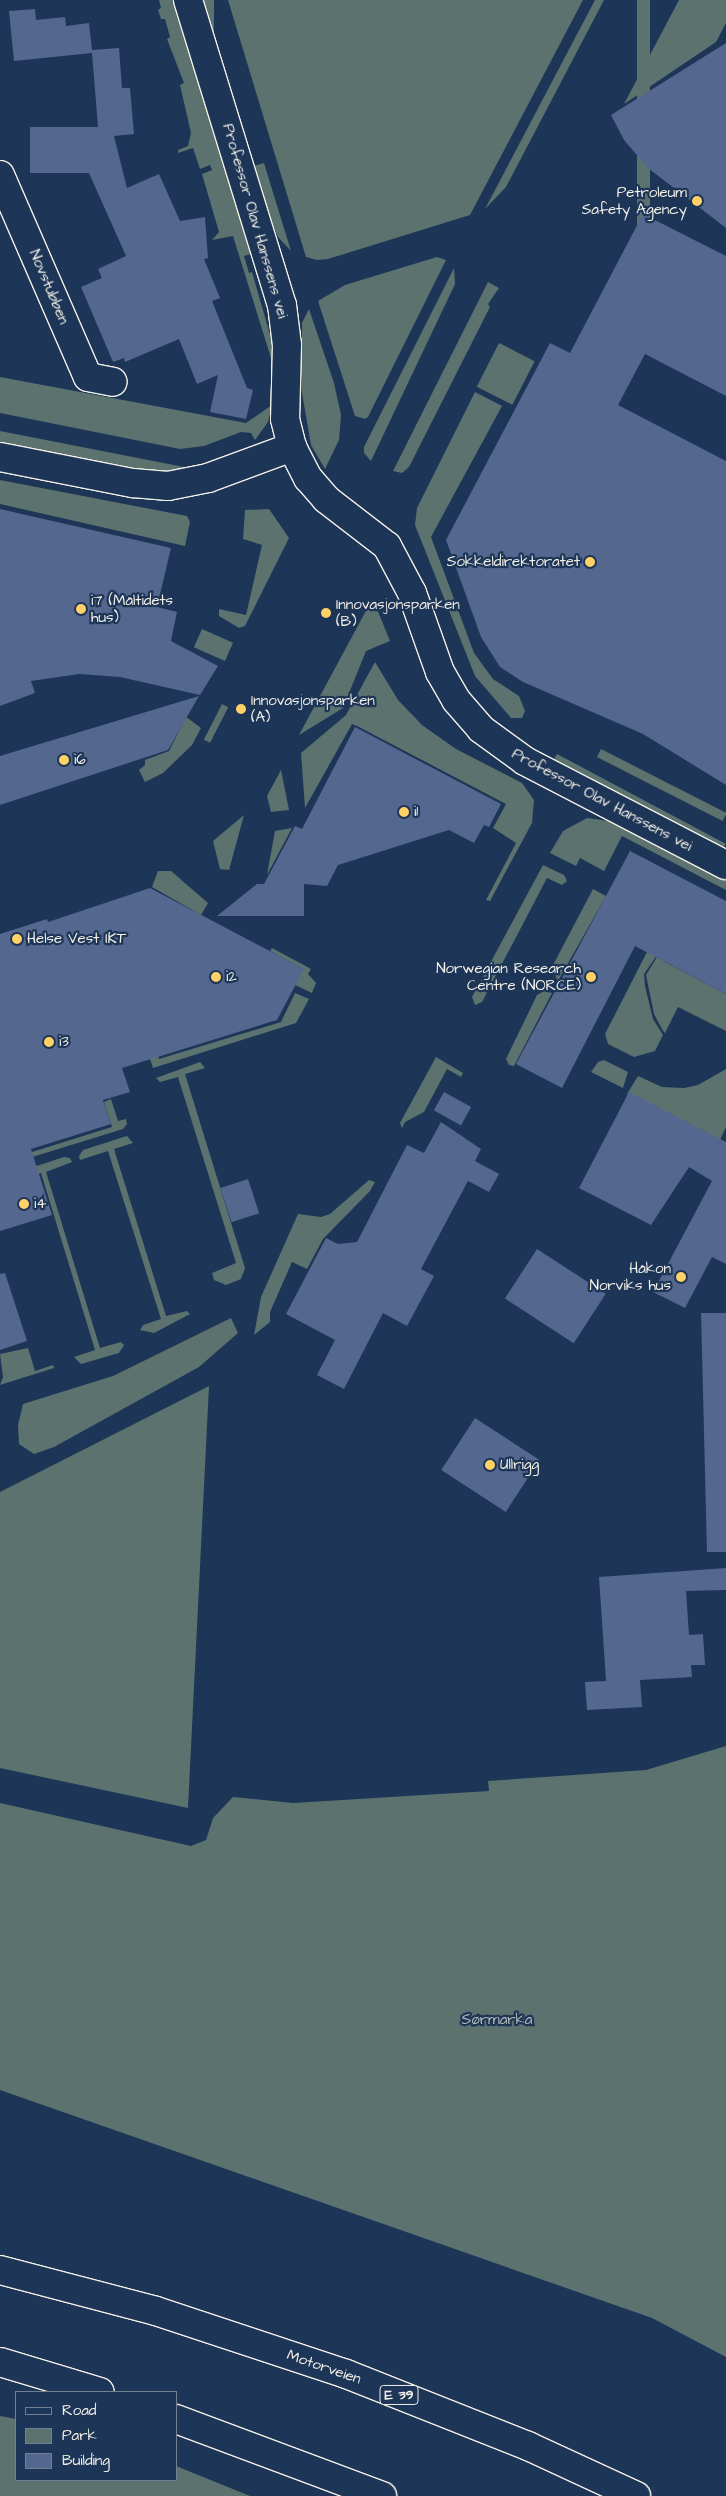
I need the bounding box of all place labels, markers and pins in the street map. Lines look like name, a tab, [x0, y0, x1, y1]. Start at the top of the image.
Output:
place label: Petroleum Safety Agency	[582, 183, 687, 218]
marker: Petroleum Safety Agency	[691, 195, 703, 207]
place label: Sokkeldirektoratet	[447, 553, 580, 571]
marker: Sokkeldirektoratet	[584, 556, 596, 568]
place label: i7 (Måltidets hus)	[91, 591, 173, 626]
place label: Innovasjonsparken (B)	[336, 595, 460, 630]
marker: i7 (Måltidets hus)	[75, 603, 87, 615]
marker: Innovasjonsparken (B)	[320, 607, 332, 619]
place label: Innovasjonsparken (A)	[251, 691, 375, 726]
marker: Innovasjonsparken (A)	[235, 703, 247, 715]
place label: i6	[74, 751, 86, 769]
marker: i6	[58, 754, 70, 766]
place label: i1	[414, 803, 418, 821]
marker: i1	[398, 806, 410, 818]
place label: Helse Vest IKT	[27, 930, 126, 948]
marker: Helse Vest IKT	[11, 933, 23, 945]
place label: Norwegian Research Centre (NORCE)	[436, 959, 581, 994]
place label: i2	[226, 968, 237, 986]
marker: i2	[210, 971, 222, 983]
marker: Norwegian Research Centre (NORCE)	[585, 971, 597, 983]
place label: i3	[59, 1033, 69, 1051]
marker: i3	[43, 1036, 55, 1048]
place label: i4	[34, 1195, 46, 1213]
marker: i4	[18, 1198, 30, 1210]
place label: Håkon Norviks hus	[590, 1259, 671, 1294]
marker: Håkon Norviks hus	[675, 1271, 687, 1283]
place label: Ullrigg	[500, 1456, 539, 1474]
marker: Ullrigg	[484, 1459, 496, 1471]

